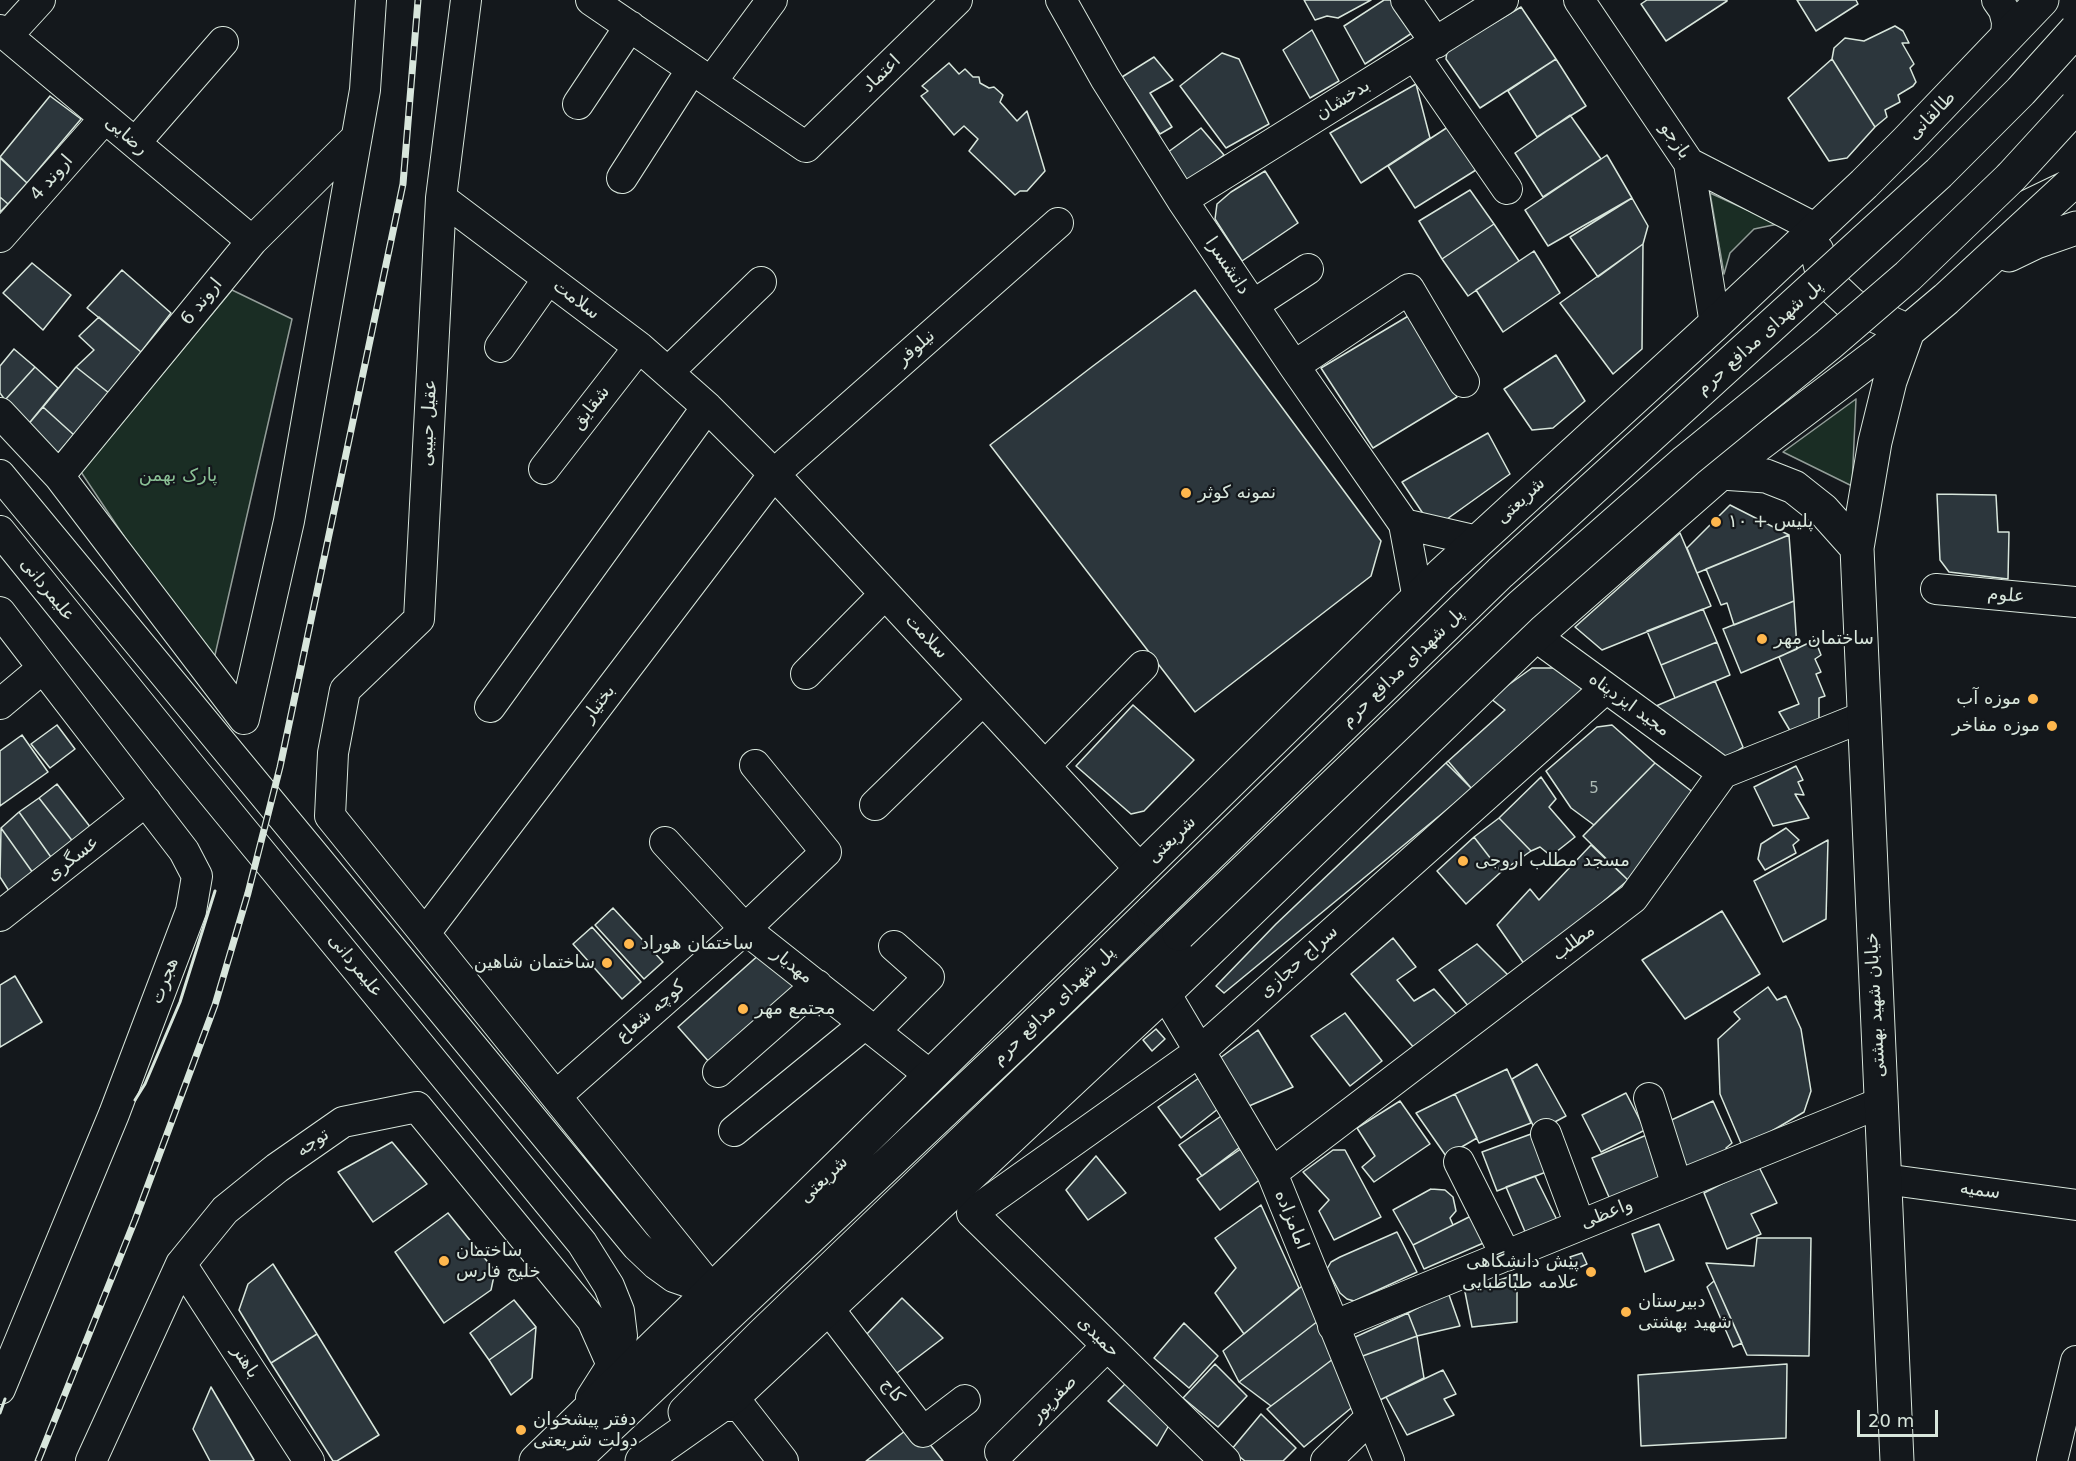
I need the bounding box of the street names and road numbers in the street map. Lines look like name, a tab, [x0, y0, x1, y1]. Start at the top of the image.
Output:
street label: اعتماد	[858, 51, 906, 97]
street label: بدخشان	[1312, 75, 1374, 125]
street label: طالقانی	[1903, 87, 1961, 145]
street label: رضایی	[100, 112, 152, 160]
street label: بازجو	[1655, 119, 1695, 163]
street label: اروند 4	[26, 151, 78, 205]
street label: دانشسرا	[1200, 233, 1254, 299]
street label: اروند 6	[177, 274, 227, 330]
street label: سلامت	[548, 275, 604, 325]
street label: پل شهدای مدافع حرم	[1693, 276, 1827, 400]
street label: نیلوفر	[892, 325, 940, 371]
street label: عقیل حبیبی	[416, 379, 442, 467]
street label: شقایق	[567, 382, 615, 434]
street label: شریعتی	[1492, 473, 1550, 529]
street label: علیمردانی	[15, 554, 79, 626]
street label: علوم	[1987, 584, 2025, 608]
street label: پل شهدای مدافع حرم	[1337, 604, 1469, 732]
street label: سلامت	[900, 610, 952, 664]
street label: مجید ایزدپناه	[1584, 668, 1674, 742]
street label: بختیار	[578, 681, 620, 727]
street label: شریعتی	[1143, 812, 1201, 868]
street label: عسگری	[42, 832, 104, 886]
street label: مطلب	[1548, 920, 1600, 966]
street label: سراج حجازی	[1255, 921, 1343, 1003]
street label: علیمردانی	[323, 930, 387, 1002]
street label: خیابان شهید بهشتی	[1861, 932, 1891, 1078]
street label: پل شهدای مدافع حرم	[988, 942, 1120, 1070]
street label: مهدیار	[767, 943, 817, 989]
street label: هجرت	[146, 955, 184, 1007]
street label: کوچه شعاع	[612, 976, 690, 1048]
street label: توجه	[292, 1124, 334, 1162]
street label: شریعتی	[795, 1152, 853, 1208]
street label: سمیه	[1958, 1177, 2002, 1205]
street label: امامزاده	[1269, 1187, 1313, 1253]
street label: واعظی	[1578, 1194, 1636, 1234]
street label: حمیدی	[1073, 1312, 1123, 1362]
street label: باهنر	[226, 1341, 264, 1383]
street label: صفرپور	[1026, 1371, 1082, 1427]
street label: کاج	[876, 1374, 908, 1408]

